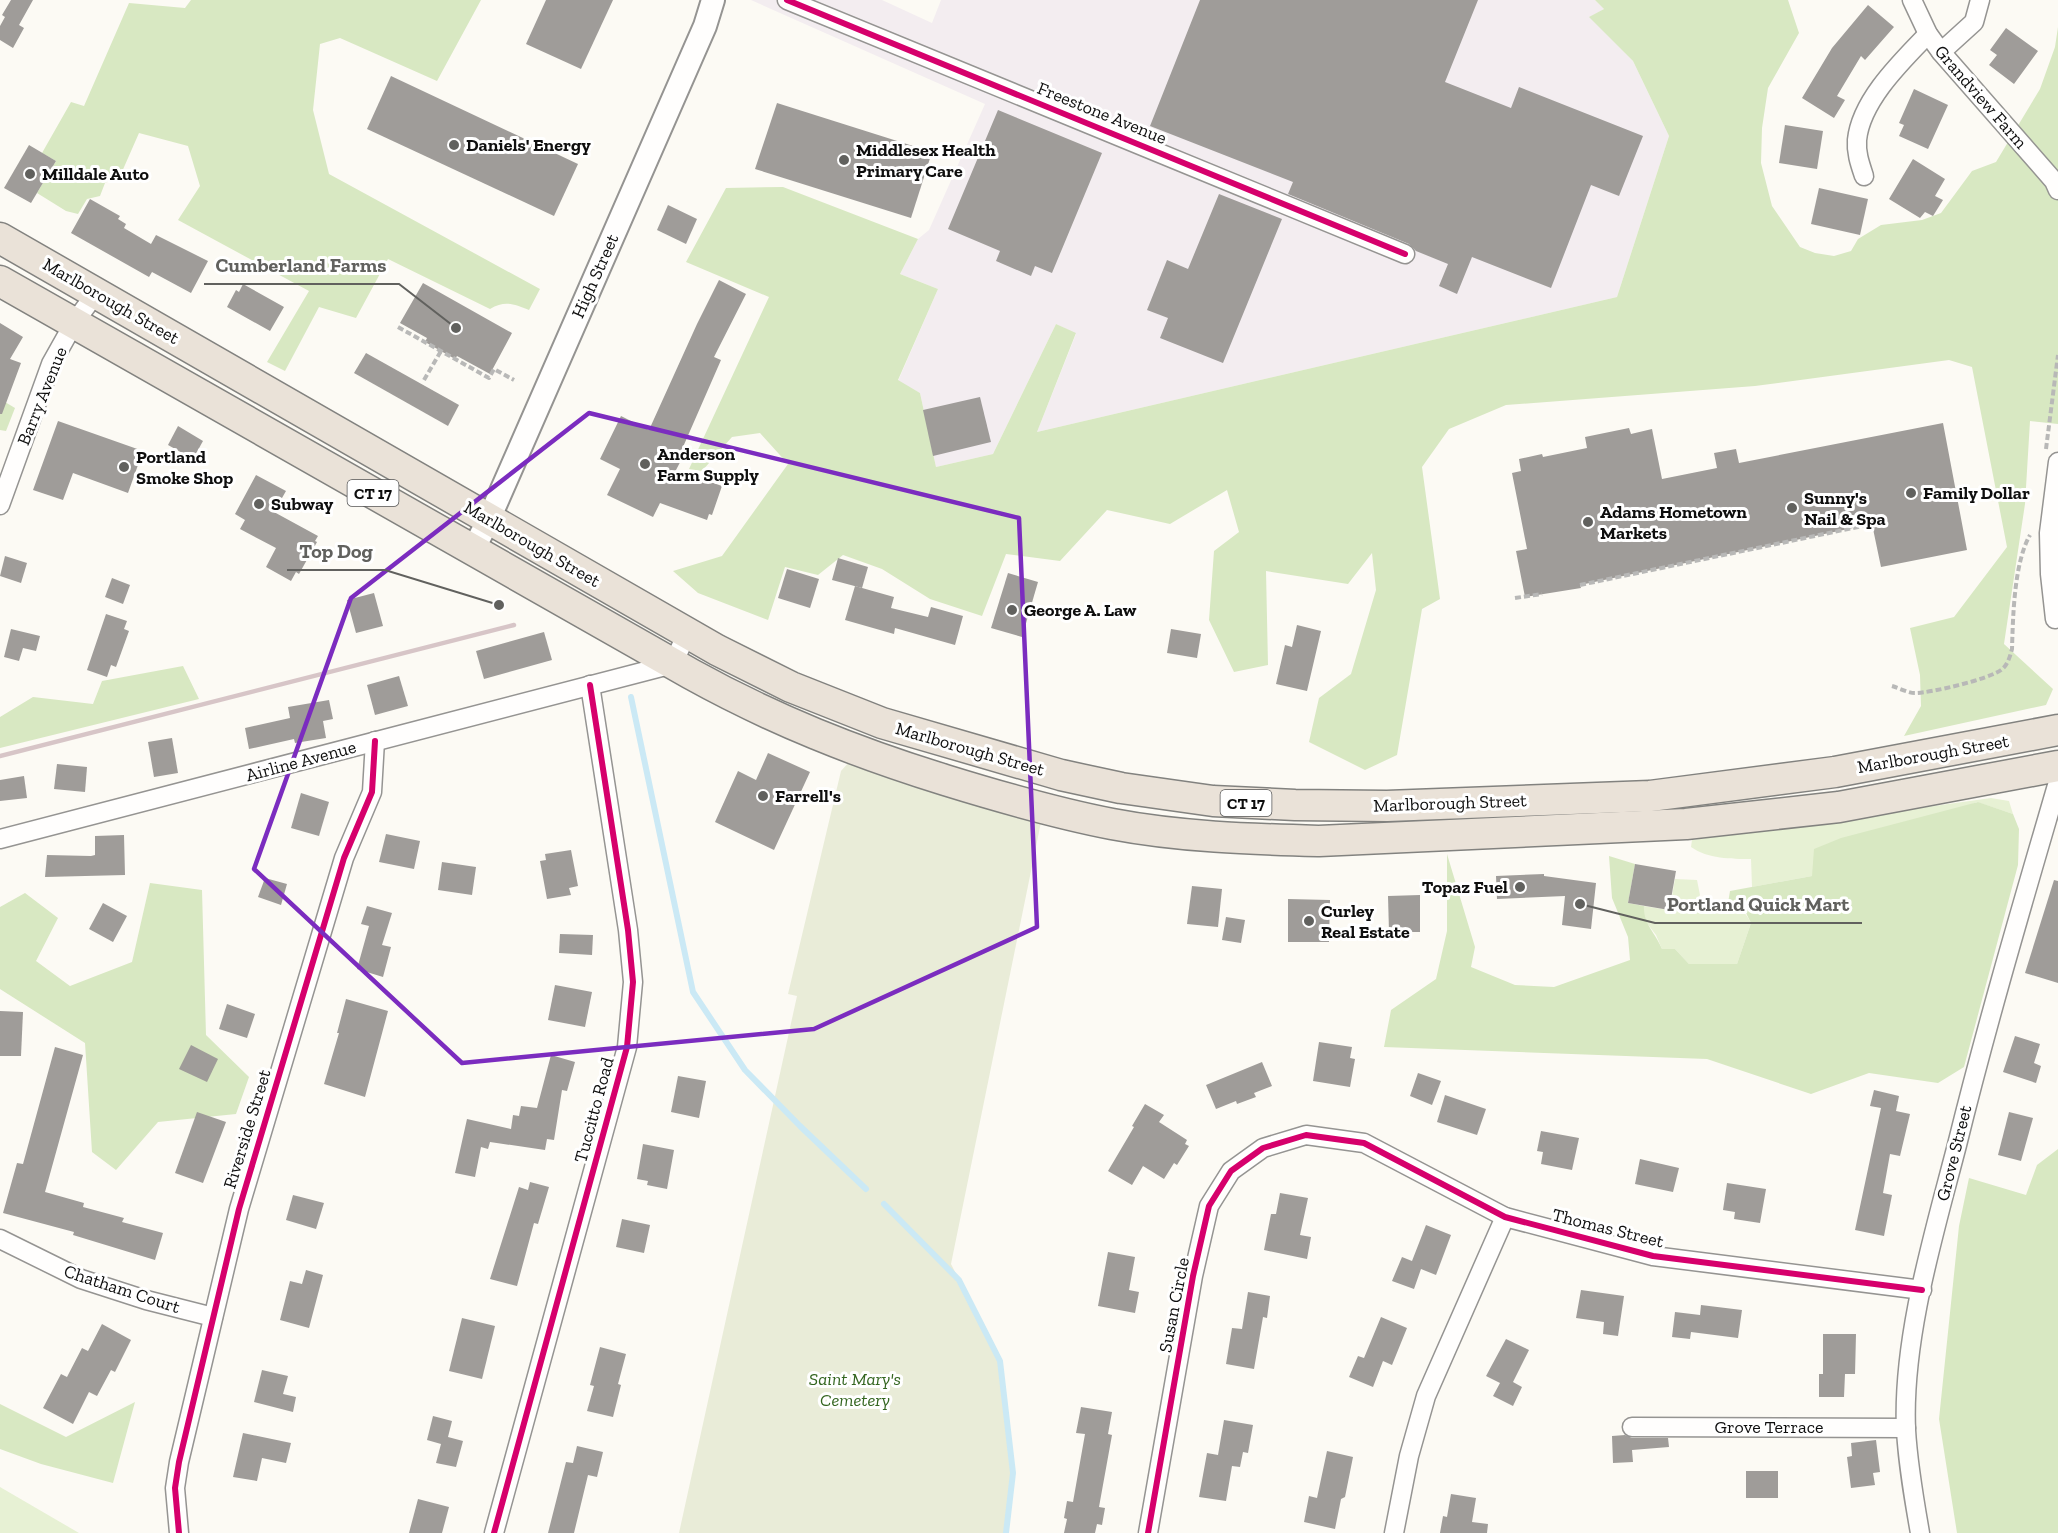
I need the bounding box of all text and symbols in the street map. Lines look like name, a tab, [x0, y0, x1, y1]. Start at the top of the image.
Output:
street label: Grandview Farm	[1930, 41, 2032, 154]
street label: Freestone Avenue	[1034, 77, 1170, 149]
place label: Daniels' Energy	[466, 134, 591, 156]
marker: Daniels' Energy	[447, 138, 461, 152]
place label: Middlesex Health Primary Care	[856, 139, 996, 182]
marker: Middlesex Health Primary Care	[837, 153, 851, 167]
place label: Milldale Auto	[42, 163, 150, 185]
marker: Milldale Auto	[23, 167, 37, 181]
street label: High Street	[567, 230, 623, 322]
callout: Cumberland Farms	[204, 246, 399, 284]
street label: Marlborough Street	[39, 253, 183, 349]
text: Cumberland Farms	[215, 253, 387, 277]
street label: Barry Avenue	[12, 344, 72, 448]
place label: Anderson Farm Supply	[657, 443, 759, 486]
place label: Portland Smoke Shop	[136, 446, 233, 489]
marker: Anderson Farm Supply	[638, 457, 652, 471]
marker: Portland Smoke Shop	[117, 460, 131, 474]
road number: CT 17	[348, 480, 398, 506]
place label: Family Dollar	[1923, 482, 2030, 504]
marker: Family Dollar	[1904, 486, 1918, 500]
place label: Sunny's Nail & Spa	[1804, 487, 1886, 530]
place label: Subway	[271, 493, 334, 515]
street label: Marlborough Street	[460, 496, 604, 592]
marker: Subway	[252, 497, 266, 511]
place label: Adams Hometown Markets	[1600, 501, 1747, 544]
marker: Sunny's Nail & Spa	[1785, 501, 1799, 515]
marker: Adams Hometown Markets	[1581, 515, 1595, 529]
callout: Top Dog	[287, 532, 385, 570]
text: Top Dog	[299, 539, 373, 563]
place label: George A. Law	[1024, 599, 1137, 621]
marker: George A. Law	[1005, 603, 1019, 617]
street label: Marlborough Street	[893, 717, 1047, 781]
street label: Marlborough Street	[1855, 730, 2011, 778]
street label: Airline Avenue	[243, 736, 359, 786]
place label: Farrell's	[775, 785, 841, 807]
marker: Farrell's	[756, 789, 770, 803]
street label: Marlborough Street	[1373, 789, 1527, 817]
road number: CT 17	[1220, 790, 1272, 816]
place label: Topaz Fuel	[1422, 876, 1508, 898]
marker: Topaz Fuel	[1513, 880, 1527, 894]
callout: Portland Quick Mart	[1655, 885, 1862, 923]
text: Portland Quick Mart	[1667, 892, 1850, 916]
place label: Curley Real Estate	[1321, 900, 1410, 943]
marker: Curley Real Estate	[1302, 914, 1316, 928]
street label: Tuccitto Road	[569, 1055, 619, 1165]
street label: Riverside Street	[218, 1066, 276, 1191]
street label: Grove Street	[1931, 1103, 1977, 1203]
street label: Thomas Street	[1550, 1204, 1666, 1253]
street label: Susan Circle	[1154, 1256, 1194, 1354]
street label: Chatham Court	[61, 1260, 183, 1318]
park label: Saint Mary's Cemetery	[809, 1368, 901, 1411]
street label: Grove Terrace	[1714, 1416, 1824, 1438]

